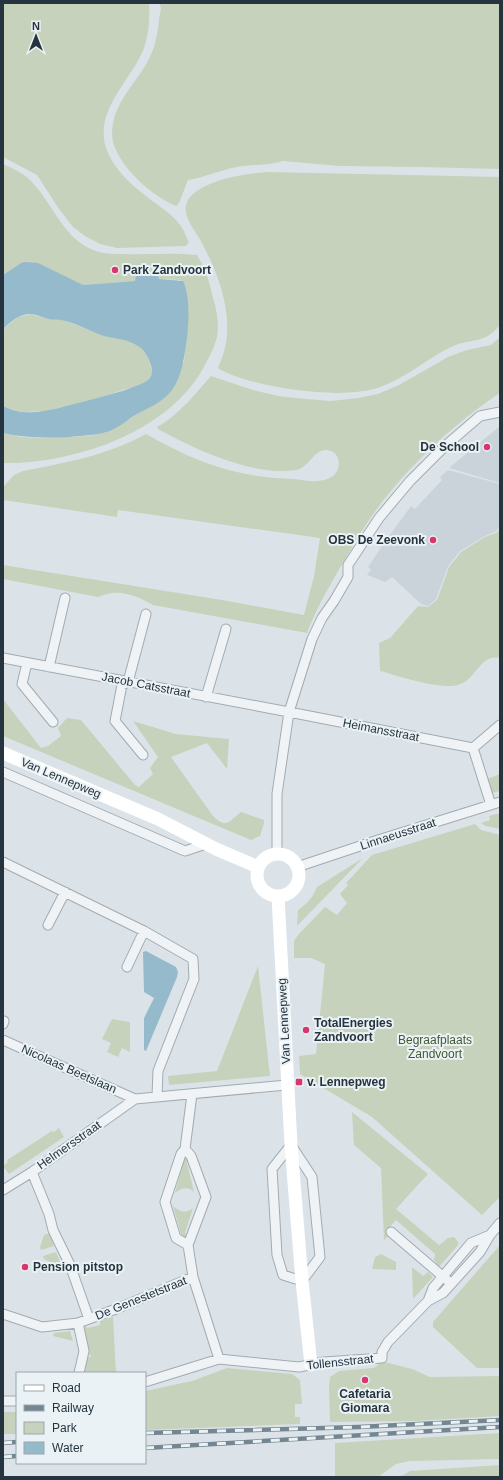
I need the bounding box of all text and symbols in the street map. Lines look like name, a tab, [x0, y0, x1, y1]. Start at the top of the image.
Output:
north arrow	[16, 16, 56, 56]
text: N	[32, 20, 40, 32]
place label: Park Zandvoort	[123, 263, 211, 277]
marker: Park Zandvoort	[110, 265, 120, 275]
place label: De School	[420, 440, 479, 454]
marker: De School	[482, 442, 492, 452]
place label: OBS De Zeevonk	[328, 533, 425, 547]
marker: OBS De Zeevonk	[428, 535, 438, 545]
street label: Jacob Catsstraat	[100, 670, 192, 701]
street label: Heimansstraat	[342, 716, 421, 744]
street label: Van Lennepweg	[19, 755, 103, 801]
street label: Linnaeusstraat	[358, 815, 438, 853]
street label: Van Lennepweg	[275, 978, 293, 1064]
place label: TotalEnergies Zandvoort	[314, 1016, 393, 1044]
marker: TotalEnergies Zandvoort	[301, 1025, 311, 1035]
park label: Begraafplaats Zandvoort	[398, 1033, 472, 1061]
street label: Nicolaas Beetslaan	[19, 1042, 119, 1096]
place label: v. Lennepweg	[307, 1075, 385, 1089]
marker: v. Lennepweg	[294, 1077, 304, 1087]
street label: Helmersstraat	[34, 1117, 104, 1172]
place label: Pension pitstop	[33, 1260, 123, 1274]
marker: Pension pitstop	[20, 1262, 30, 1272]
street label: De Genestetstraat	[93, 1273, 189, 1323]
street label: Tollensstraat	[306, 1351, 375, 1372]
legend	[16, 1372, 146, 1464]
marker: Cafetaria Giomara	[360, 1375, 370, 1385]
text: Road	[52, 1381, 81, 1395]
place label: Cafetaria Giomara	[339, 1387, 391, 1415]
text: Railway	[52, 1401, 94, 1415]
text: Park	[52, 1421, 78, 1435]
text: Water	[52, 1441, 84, 1455]

